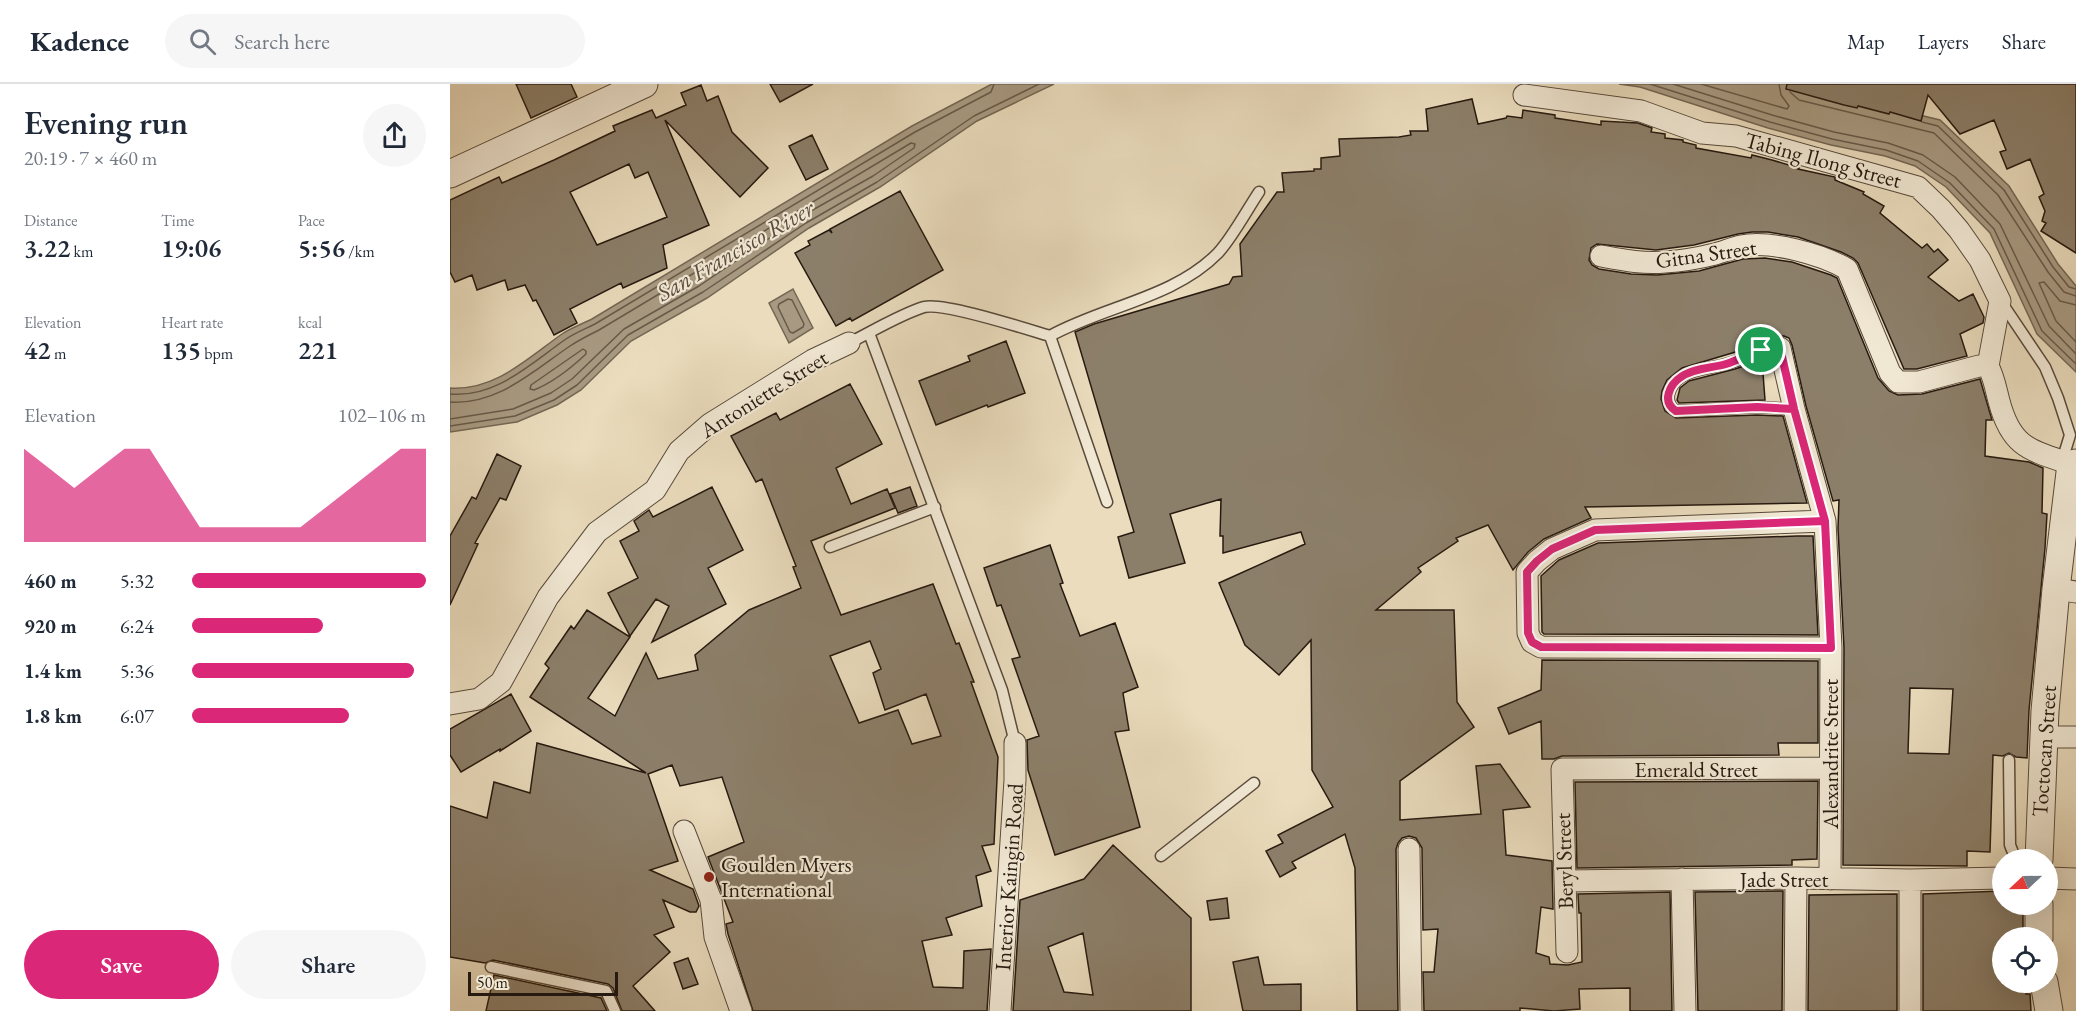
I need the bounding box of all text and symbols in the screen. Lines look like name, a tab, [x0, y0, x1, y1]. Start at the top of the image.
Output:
search box	[165, 14, 585, 68]
text: Kadence	[30, 23, 129, 59]
icon: search	[186, 25, 219, 58]
text: Search here	[234, 27, 330, 56]
text: Map	[1847, 28, 1885, 55]
text: Layers	[1918, 28, 1969, 55]
text: Share	[2002, 28, 2046, 55]
text: Evening run	[24, 101, 188, 144]
button: share	[363, 104, 426, 167]
street label: Tabing Ilong Street	[1741, 125, 1905, 195]
text: 20:19 · 7 × 460 m	[24, 145, 157, 171]
water label: San Francisco River	[650, 191, 821, 308]
text: Distance	[24, 210, 77, 231]
text: Time	[161, 210, 194, 231]
text: Pace	[298, 210, 325, 231]
text: 3.22	[24, 231, 70, 265]
text: 19:06	[161, 231, 221, 265]
text: 5:56	[298, 231, 345, 265]
street label: Gitna Street	[1654, 233, 1758, 275]
text: km	[70, 241, 93, 262]
text: /km	[345, 241, 375, 262]
text: Elevation	[24, 312, 82, 333]
text: Heart rate	[161, 312, 223, 333]
text: kcal	[298, 312, 322, 333]
pin	[1735, 324, 1786, 375]
text: 42	[24, 333, 51, 367]
text: 135	[161, 333, 201, 367]
text: 221	[298, 333, 338, 367]
icon: arrive	[1744, 333, 1777, 366]
text: m	[51, 343, 66, 364]
text: bpm	[201, 343, 233, 364]
street label: Antoniette Street	[694, 343, 833, 445]
text: Elevation	[24, 402, 96, 428]
text: 102–106 m	[338, 402, 426, 428]
text: 460 m	[24, 568, 77, 594]
text: 5:32	[120, 568, 154, 594]
text: 920 m	[24, 613, 77, 639]
text: 6:24	[120, 613, 154, 639]
text: 1.4 km	[24, 658, 82, 684]
text: 5:36	[120, 658, 154, 684]
street label: Alexandrite Street	[1816, 679, 1845, 830]
street label: Toctocan Street	[2025, 684, 2063, 818]
text: 1.8 km	[24, 703, 82, 729]
text: 6:07	[120, 703, 154, 729]
street label: Emerald Street	[1634, 755, 1758, 784]
street label: Interior Kaingin Road	[988, 781, 1030, 972]
street label: Beryl Street	[1548, 812, 1580, 910]
north arrow	[1992, 849, 2058, 915]
map controls	[1992, 849, 2058, 993]
place label: Goulden Myers International	[721, 850, 852, 904]
street label: Jade Street	[1738, 865, 1828, 894]
marker: Goulden Myers International	[702, 870, 716, 884]
button: locate	[1992, 927, 2058, 993]
button: Save	[24, 930, 219, 999]
button: Share	[231, 930, 426, 999]
scale bar	[468, 969, 618, 996]
text: 50 m	[477, 972, 508, 993]

